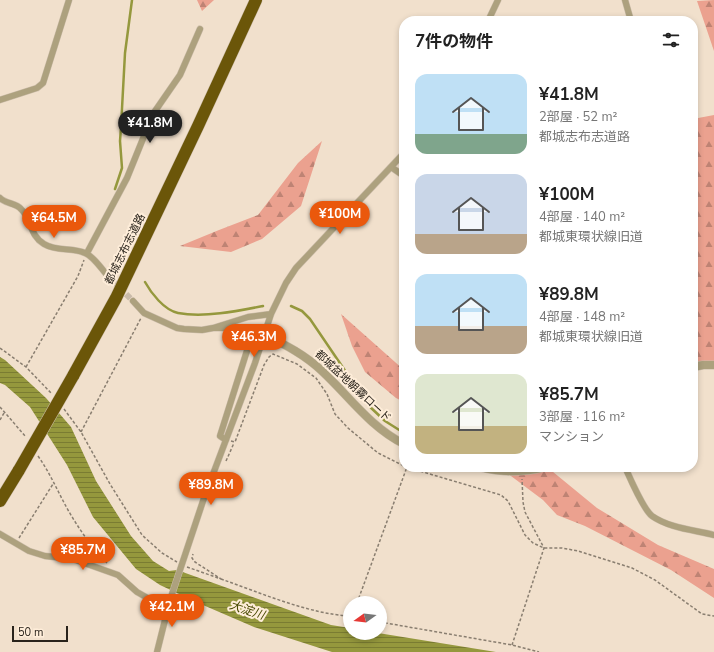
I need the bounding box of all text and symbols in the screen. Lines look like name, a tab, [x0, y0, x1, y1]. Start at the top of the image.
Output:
icon: filters	[660, 29, 682, 51]
text: 7件の物件	[415, 30, 493, 53]
text: ¥41.8M	[539, 83, 599, 106]
icon: home	[447, 90, 495, 138]
text: 2部屋 · 52 m²	[539, 108, 617, 126]
pin: ¥41.8M	[117, 110, 183, 144]
text: ¥41.8M	[127, 114, 173, 132]
text: 都城志布志道路	[539, 128, 630, 146]
text: ¥100M	[539, 183, 595, 206]
icon: home	[447, 190, 495, 238]
pin: ¥100M	[312, 201, 368, 235]
pin: ¥64.5M	[21, 205, 87, 239]
text: ¥100M	[319, 205, 361, 223]
text: 4部屋 · 140 m²	[539, 208, 625, 226]
text: ¥64.5M	[31, 209, 77, 227]
street label: 都城志布志道路	[101, 211, 149, 287]
text: 都城東環状線旧道	[539, 228, 643, 246]
text: ¥89.8M	[539, 283, 599, 306]
icon: home	[447, 290, 495, 338]
text: 4部屋 · 148 m²	[539, 308, 625, 326]
pin: ¥46.3M	[221, 324, 287, 358]
text: ¥46.3M	[231, 328, 277, 346]
text: 都城東環状線旧道	[539, 328, 643, 346]
street label: 都城盆地朝霧ロード	[312, 347, 394, 425]
text: ¥85.7M	[539, 383, 599, 406]
icon: home	[447, 390, 495, 438]
text: 3部屋 · 116 m²	[539, 408, 625, 426]
text: マンション	[539, 428, 604, 446]
pin: ¥89.8M	[178, 472, 244, 506]
text: ¥89.8M	[188, 476, 234, 494]
pin: ¥85.7M	[50, 537, 116, 571]
text: ¥85.7M	[60, 541, 106, 559]
pin: ¥42.1M	[139, 594, 205, 628]
north arrow	[343, 596, 387, 640]
map controls	[343, 596, 387, 640]
water label: 大淀川	[227, 597, 268, 624]
text: ¥42.1M	[149, 598, 195, 616]
scale bar	[12, 624, 68, 643]
text: 50 m	[18, 625, 43, 640]

